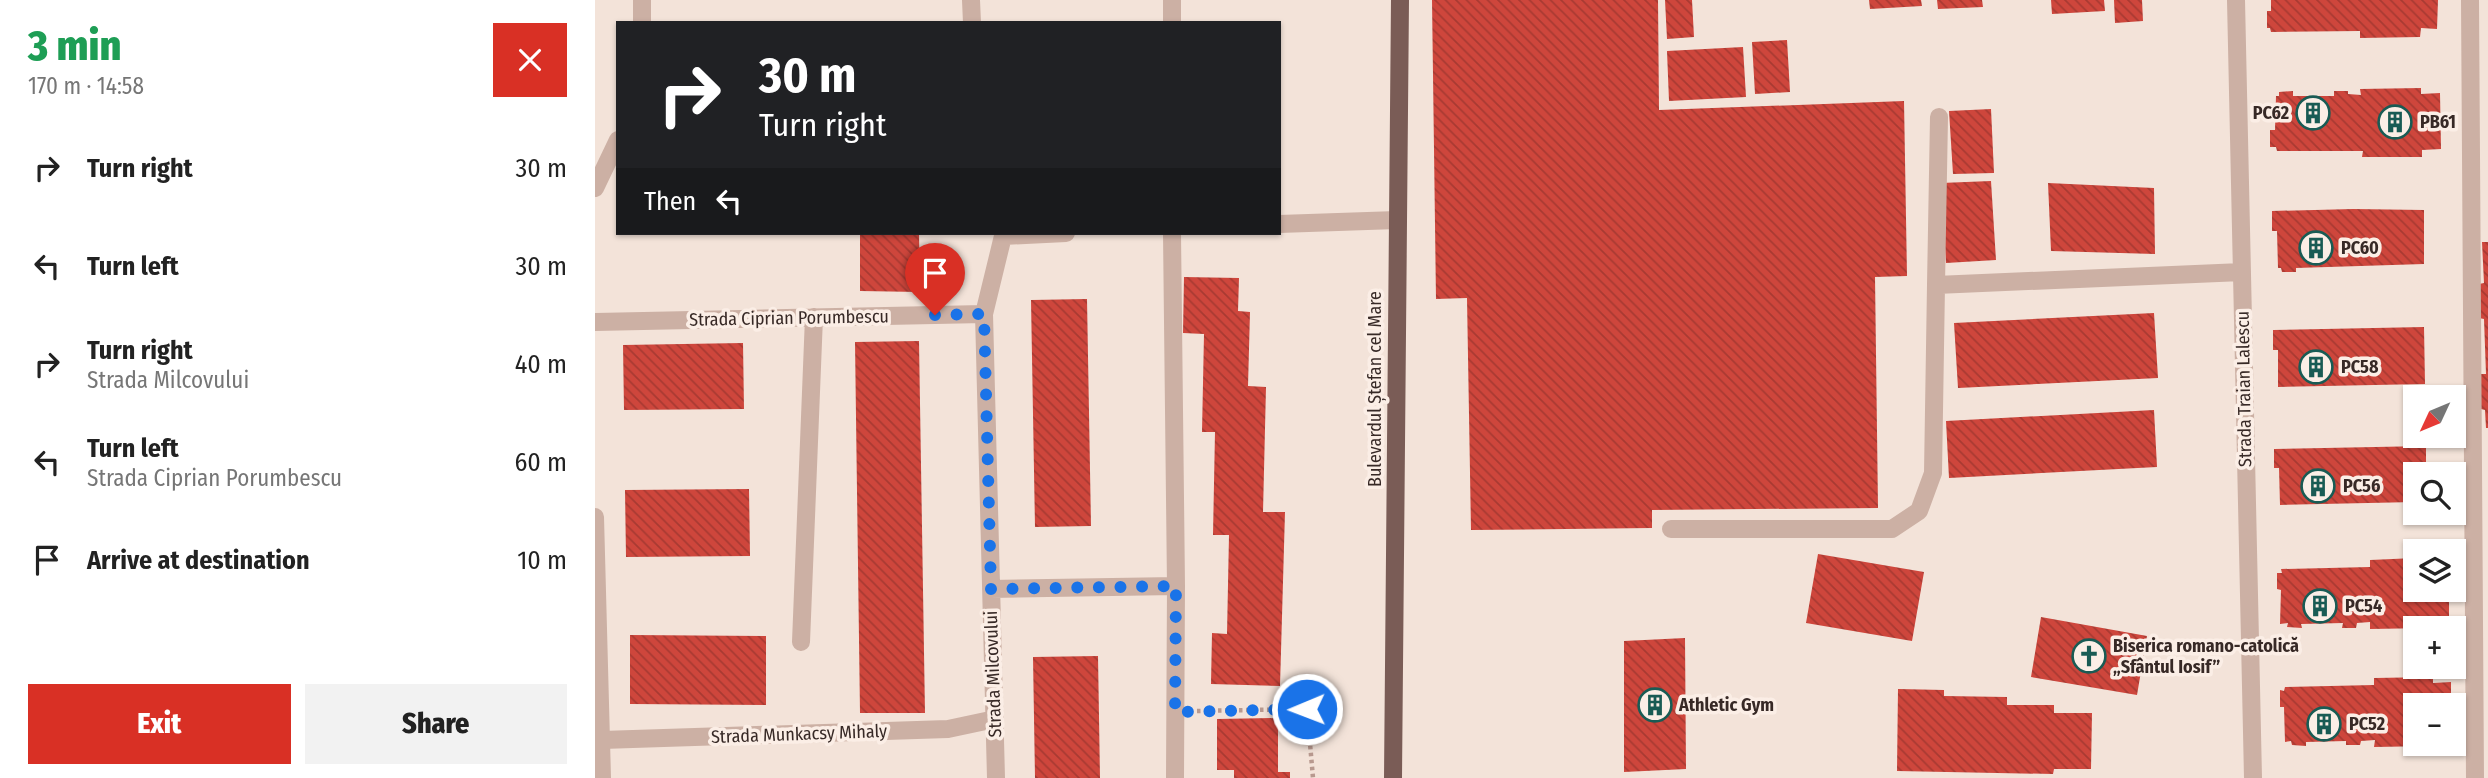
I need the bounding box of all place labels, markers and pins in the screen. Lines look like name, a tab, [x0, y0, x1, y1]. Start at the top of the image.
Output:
building icon: PC62	[2294, 94, 2332, 132]
place label: PC62	[2253, 102, 2289, 124]
building icon: PB61	[2376, 103, 2414, 141]
place label: PB61	[2420, 111, 2456, 133]
building icon: PC60	[2297, 229, 2335, 267]
place label: PC60	[2341, 237, 2379, 259]
pin	[905, 243, 965, 315]
building icon: PC58	[2297, 348, 2335, 386]
place label: PC58	[2341, 356, 2379, 378]
building icon: PC56	[2299, 467, 2337, 505]
place label: PC56	[2343, 475, 2380, 497]
building icon: PC54	[2301, 587, 2339, 625]
place label: PC54	[2345, 595, 2382, 617]
place label: Biserica romano-catolică „Sfântul Iosif”	[2113, 635, 2299, 678]
church icon: Biserica romano-catolică „Sfântul Iosif”	[2070, 637, 2108, 675]
building icon: Athletic Gym	[1636, 686, 1674, 724]
place label: Athletic Gym	[1678, 694, 1774, 716]
building icon: PC52	[2305, 705, 2343, 743]
place label: PC52	[2349, 713, 2385, 735]

